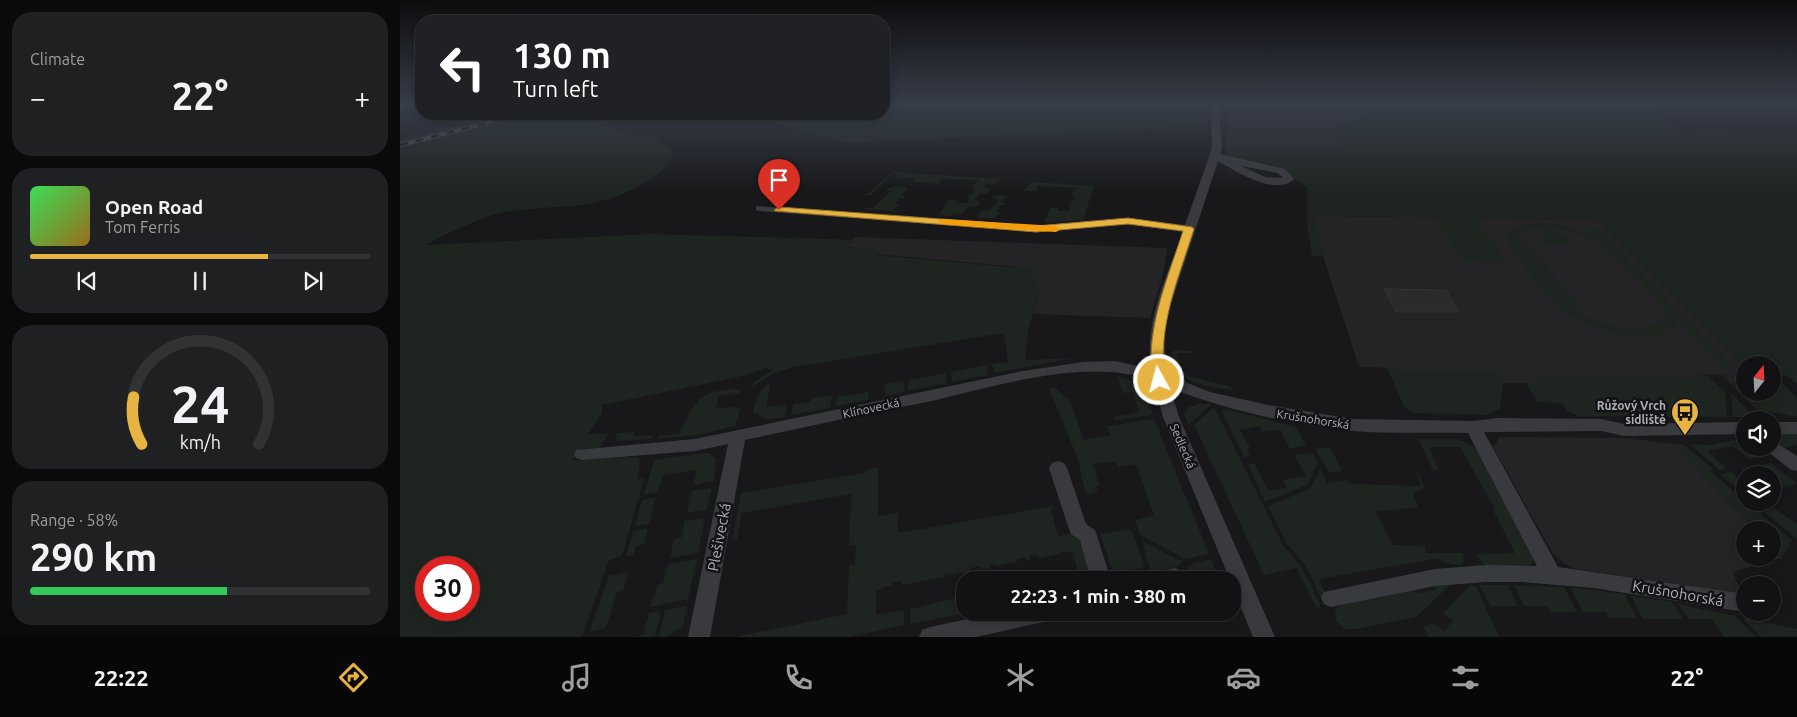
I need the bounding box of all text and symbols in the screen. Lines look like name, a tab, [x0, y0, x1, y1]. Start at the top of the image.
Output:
icon: left	[430, 35, 495, 100]
text: 130 m	[513, 35, 611, 75]
text: Climate	[30, 50, 85, 68]
text: 22°	[172, 75, 228, 117]
text: Turn left	[513, 76, 598, 101]
text: −	[30, 82, 46, 113]
text: +	[354, 82, 370, 113]
pin	[758, 159, 800, 210]
icon: arrive	[765, 166, 793, 194]
text: Open Road	[105, 196, 203, 218]
text: Tom Ferris	[105, 218, 180, 236]
icon: previous	[73, 267, 101, 295]
icon: pause	[186, 267, 214, 295]
icon: next	[299, 267, 327, 295]
position arrow	[1132, 353, 1184, 405]
north arrow	[1736, 356, 1781, 401]
map controls	[1736, 356, 1781, 621]
text: 24	[171, 375, 229, 433]
street label: Klínovecká	[842, 396, 900, 420]
bus stop icon: Růžový Vrch sídliště	[1670, 397, 1700, 436]
place label: Růžový Vrch sídliště	[1597, 399, 1666, 426]
street label: Krušnohorská	[1276, 407, 1350, 431]
button: sound	[1736, 411, 1781, 456]
street label: Sedlecká	[1168, 422, 1198, 470]
text: km/h	[179, 432, 221, 452]
button: layers	[1736, 466, 1781, 511]
street label: Plešivecká	[704, 501, 734, 573]
text: Range · 58%	[30, 511, 118, 529]
button: +	[1736, 521, 1781, 566]
text: 290 km	[30, 536, 157, 578]
speed limit sign: 30	[415, 556, 480, 621]
button: −	[1736, 576, 1781, 621]
street label: Krušnohorská	[1631, 577, 1725, 609]
text: 22:23 · 1 min · 380 m	[1011, 585, 1186, 607]
icon: directions	[336, 660, 371, 695]
icon: music	[559, 660, 594, 695]
icon: phone	[781, 660, 816, 695]
icon: climate	[1003, 660, 1038, 695]
icon: car	[1226, 660, 1261, 695]
icon: filters	[1448, 660, 1483, 695]
text: 22:22	[94, 665, 149, 690]
text: 22°	[1671, 665, 1703, 690]

